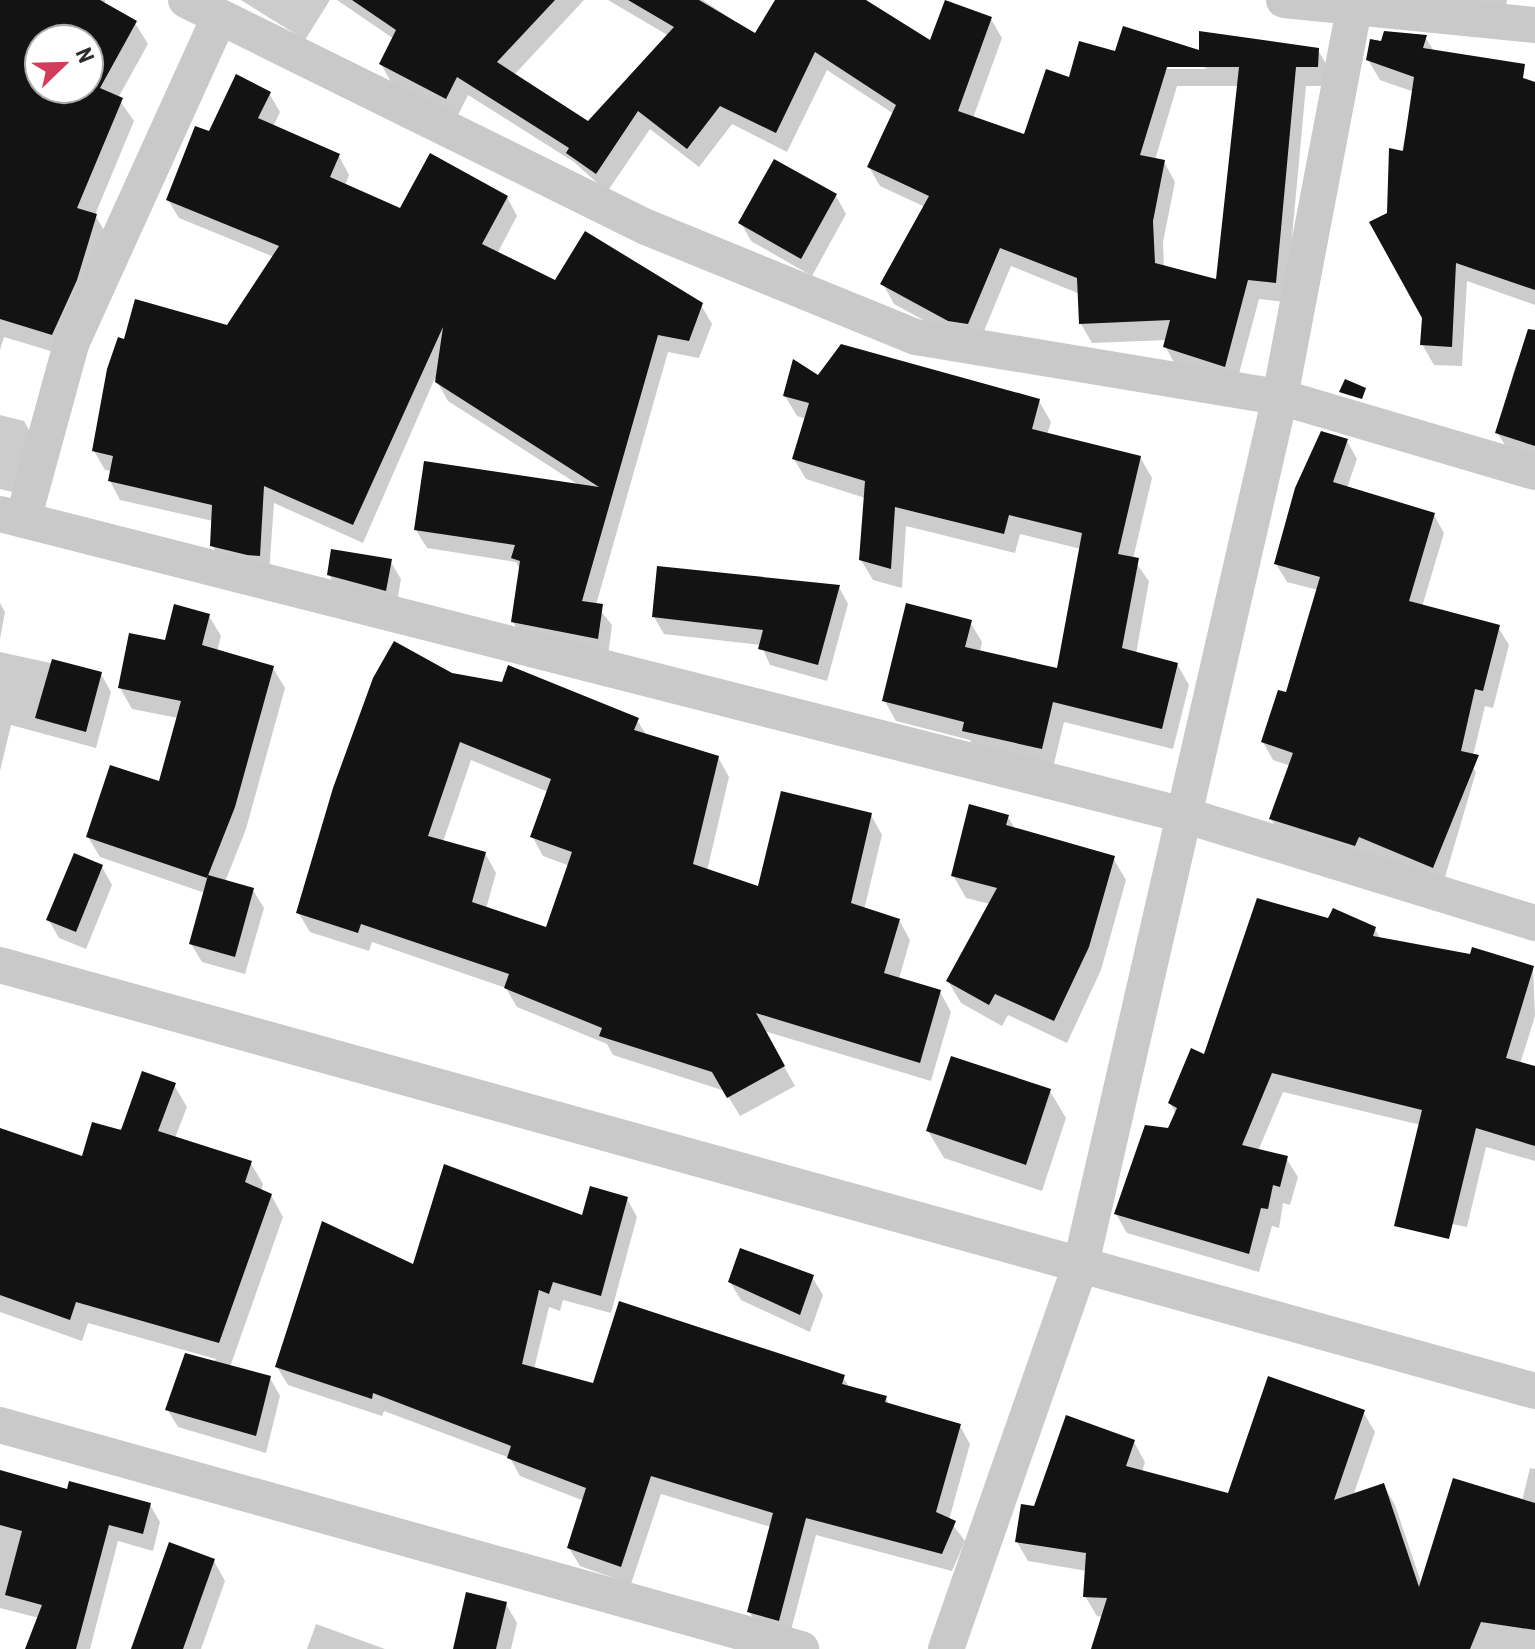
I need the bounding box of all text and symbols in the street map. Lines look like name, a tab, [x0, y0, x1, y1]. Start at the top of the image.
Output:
north arrow	[24, 24, 104, 104]
text: N	[71, 44, 99, 66]

